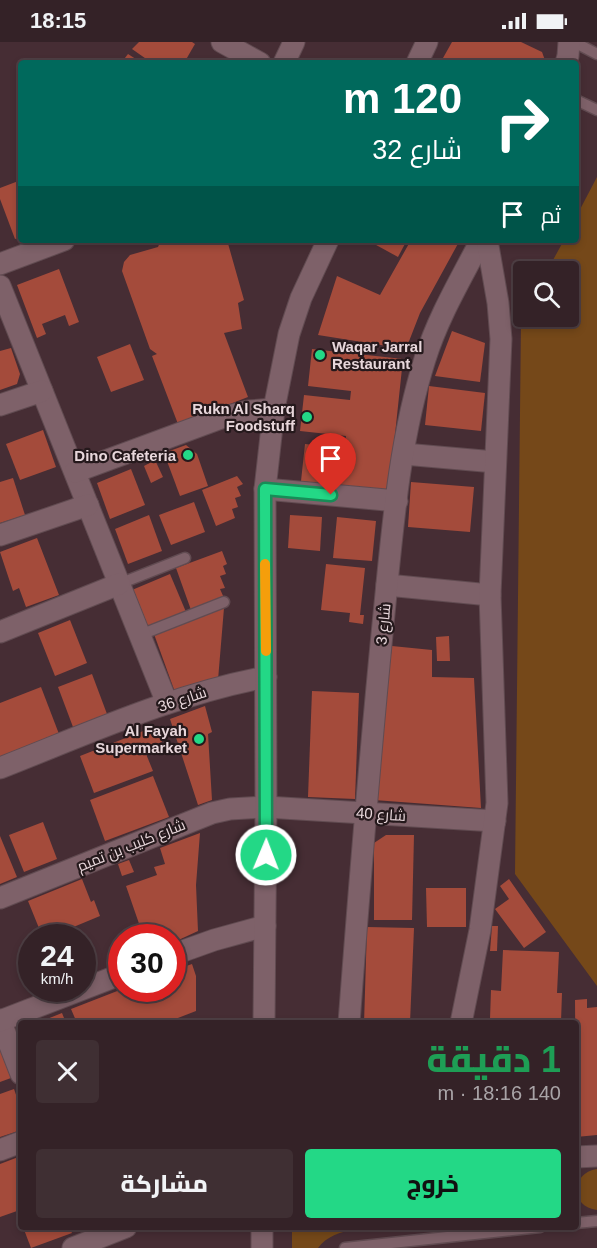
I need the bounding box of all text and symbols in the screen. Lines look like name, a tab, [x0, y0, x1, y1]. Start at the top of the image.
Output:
text: 18:15	[30, 8, 86, 33]
text: 120 m	[343, 75, 462, 122]
icon: right	[483, 84, 561, 162]
text: شارع 32	[372, 135, 462, 165]
icon: arrive	[496, 198, 529, 231]
text: ثم	[541, 203, 561, 228]
map controls	[513, 261, 579, 327]
button: search	[513, 261, 579, 327]
place label: Waqar Jarral Restaurant	[332, 338, 422, 372]
marker: Waqar Jarral Restaurant	[313, 348, 327, 362]
place label: Rukn Al Sharq Foodstuff	[192, 400, 296, 434]
marker: Rukn Al Sharq Foodstuff	[300, 410, 314, 424]
pin	[305, 433, 356, 495]
icon: arrive	[314, 442, 347, 475]
place label: Dino Cafeteria	[74, 447, 177, 464]
marker: Dino Cafeteria	[181, 448, 195, 462]
street label: شارع 3	[372, 602, 397, 646]
street label: شارع 36	[156, 683, 209, 718]
place label: Al Fayah Supermarket	[95, 722, 187, 756]
marker: Al Fayah Supermarket	[192, 732, 206, 746]
street label: شارع 40	[355, 804, 406, 827]
street label: شارع كليب بن تميم	[74, 816, 189, 877]
position arrow	[234, 823, 298, 887]
speed limit sign: 30	[108, 924, 186, 1002]
text: 24	[40, 939, 74, 972]
text: km/h	[41, 970, 73, 987]
text: 1 دقيقة	[426, 1039, 561, 1080]
button: close	[36, 1040, 99, 1103]
text: 140 m · 18:16	[438, 1082, 561, 1104]
button: مشاركة	[36, 1149, 293, 1218]
button: خروج	[305, 1149, 561, 1218]

